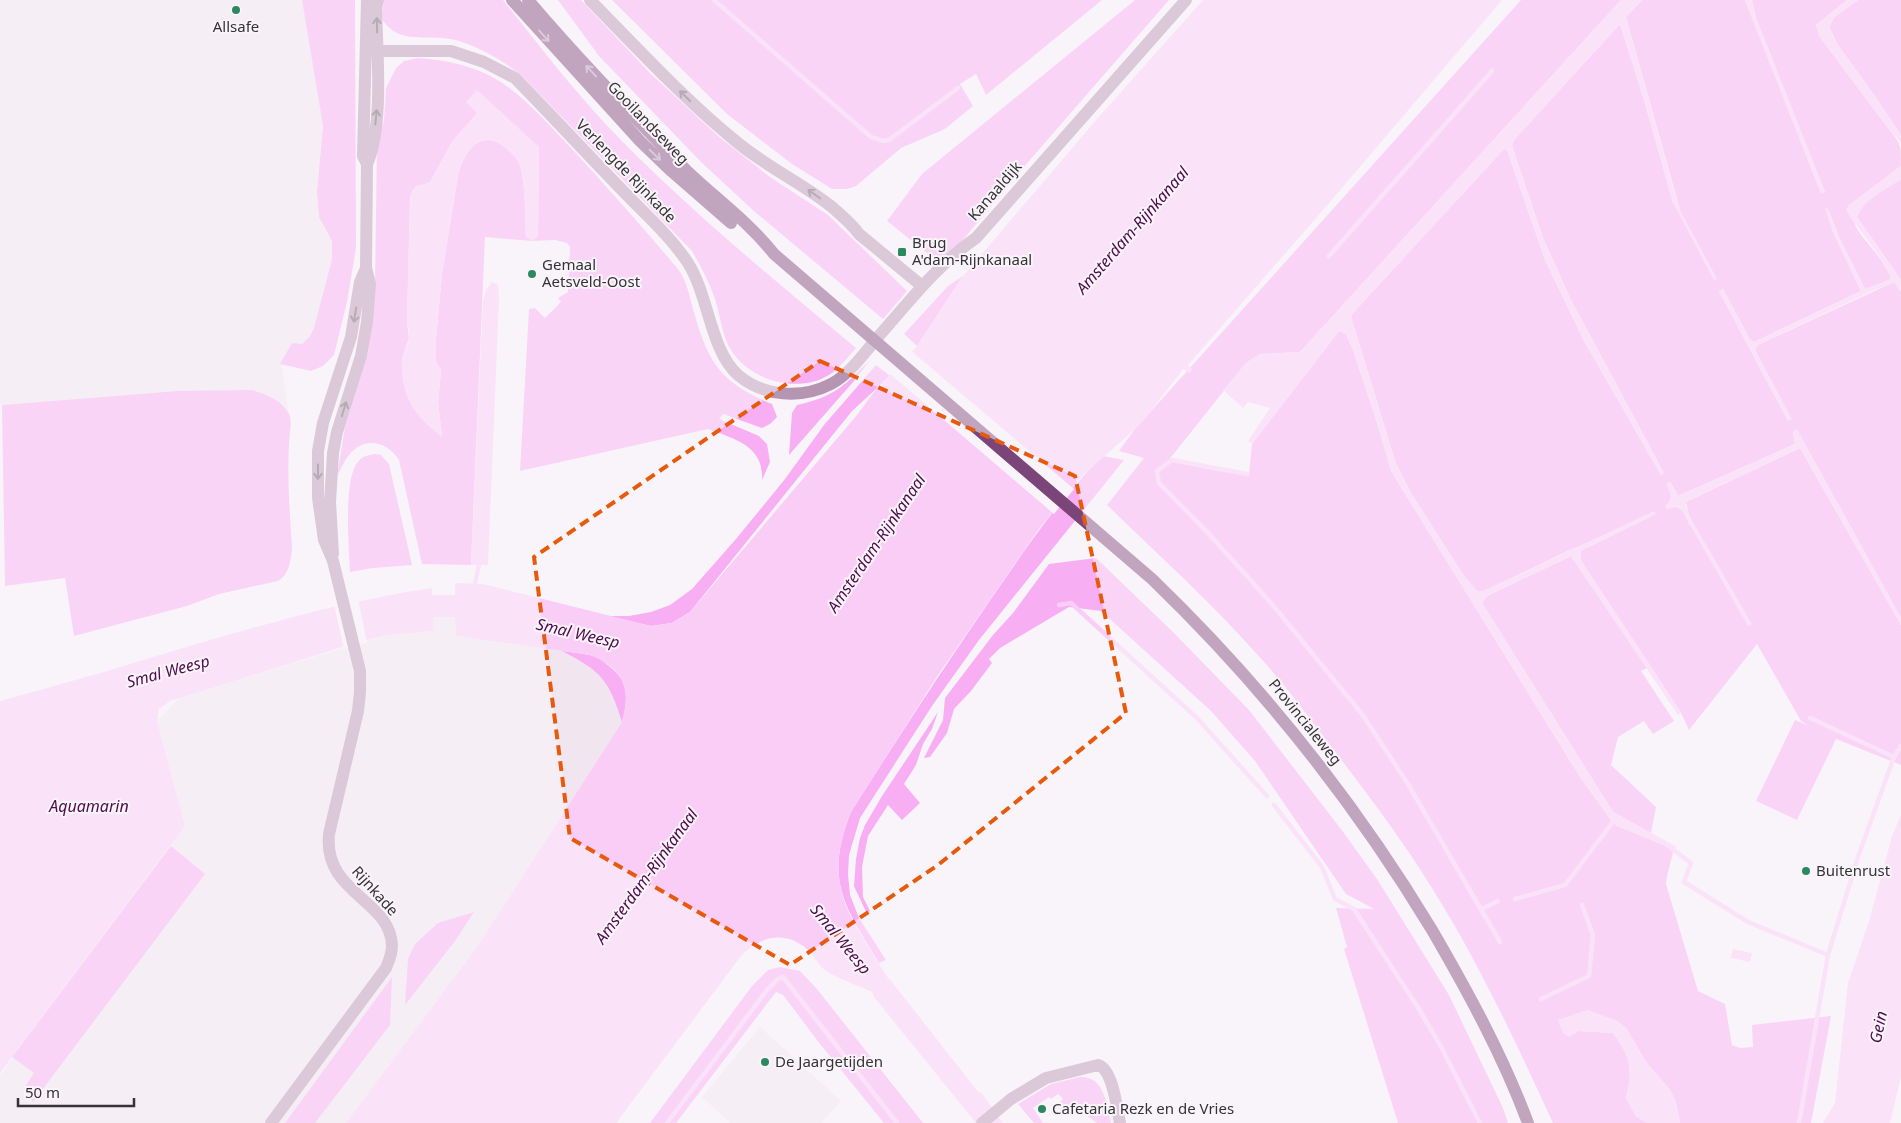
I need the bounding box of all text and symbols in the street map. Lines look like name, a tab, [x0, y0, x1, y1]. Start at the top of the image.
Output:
marker: Allsafe	[230, 4, 242, 16]
place label: Allsafe	[213, 16, 259, 36]
one-way arrow	[372, 18, 382, 34]
one-way arrow	[539, 30, 550, 43]
one-way arrow	[585, 64, 597, 77]
street label: Gooilandseweg	[604, 76, 694, 168]
one-way arrow	[679, 90, 692, 102]
one-way arrow	[372, 109, 381, 125]
street label: Verlengde Rijnkade	[572, 114, 681, 226]
one-way arrow	[649, 149, 661, 162]
street label: Kanaaldijk	[963, 156, 1026, 224]
water label: Amsterdam-Rijnkanaal	[1070, 161, 1194, 299]
one-way arrow	[807, 189, 821, 199]
place label: Brug A'dam-Rijnkanaal	[912, 232, 1032, 269]
marker: Brug A'dam-Rijnkanaal	[896, 246, 908, 258]
place label: Gemaal Aetsveld-Oost	[542, 254, 641, 291]
marker: Gemaal Aetsveld-Oost	[526, 268, 538, 280]
one-way arrow	[349, 307, 359, 323]
one-way arrow	[340, 401, 350, 417]
one-way arrow	[313, 464, 323, 480]
water label: Amsterdam-Rijnkanaal	[821, 469, 931, 617]
water label: Smal Weesp	[534, 613, 622, 653]
water label: Smal Weesp	[124, 649, 212, 693]
street label: Provincialeweg	[1265, 674, 1347, 769]
water label: Aquamarin	[48, 795, 129, 817]
water label: Amsterdam-Rijnkanaal	[589, 803, 703, 949]
place label: Buitenrust	[1816, 860, 1891, 880]
street label: Rijnkade	[348, 861, 403, 919]
marker: Buitenrust	[1800, 865, 1812, 877]
water label: Smal Weesp	[806, 899, 876, 979]
water label: Gein	[1864, 1009, 1892, 1045]
place label: De Jaargetijden	[775, 1051, 883, 1071]
marker: De Jaargetijden	[759, 1056, 771, 1068]
scale bar	[18, 1076, 134, 1108]
text: 50 m	[25, 1082, 60, 1102]
place label: Cafetaria Rezk en de Vries	[1052, 1098, 1234, 1118]
marker: Cafetaria Rezk en de Vries	[1036, 1103, 1048, 1115]

